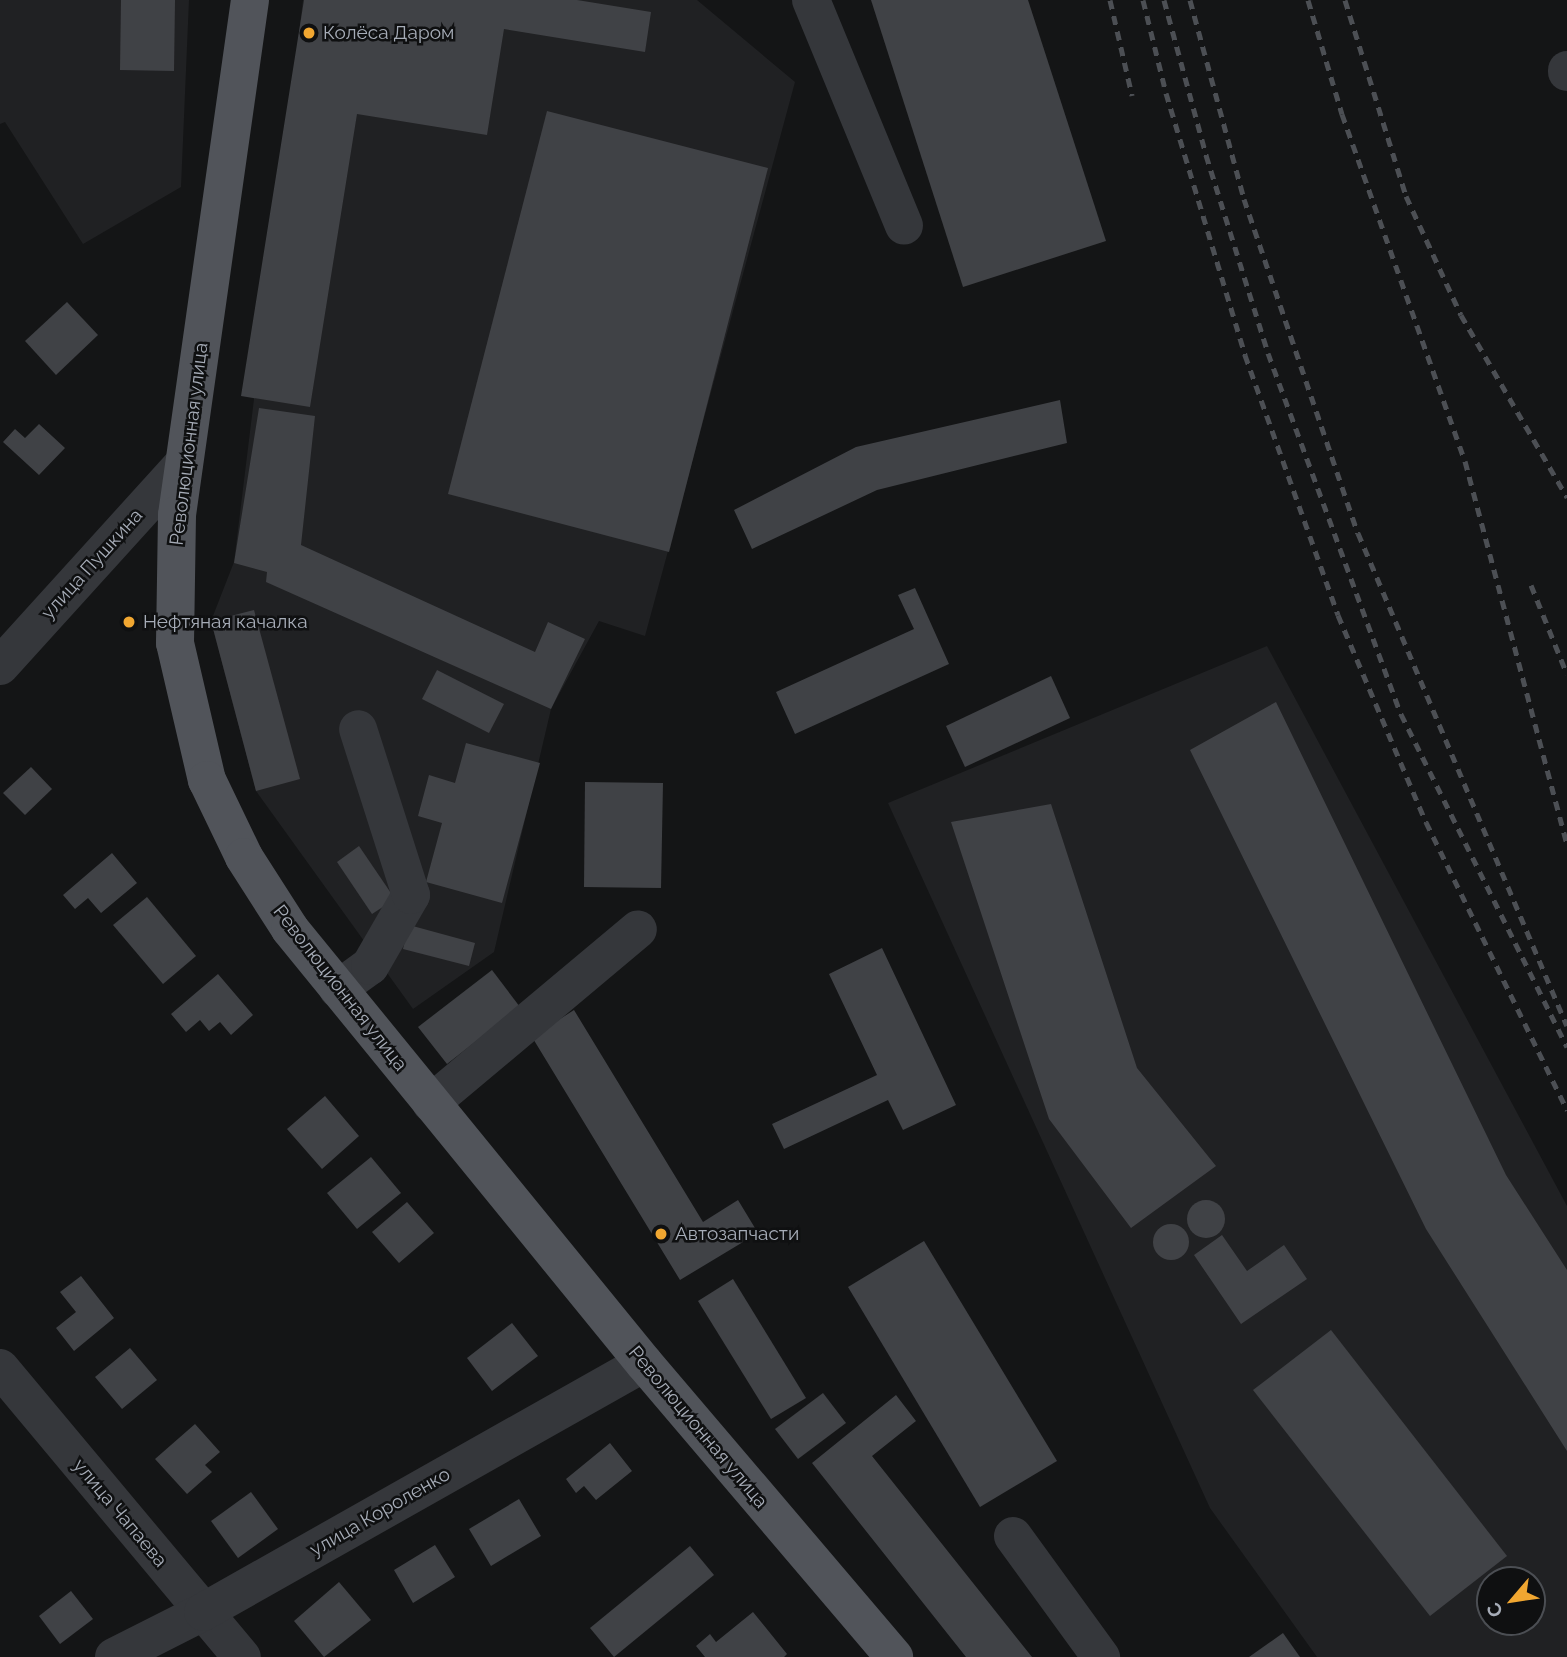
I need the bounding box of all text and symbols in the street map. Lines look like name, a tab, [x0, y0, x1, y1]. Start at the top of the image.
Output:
place label: Колёса Даром	[323, 22, 454, 44]
marker: Колёса Даром	[301, 25, 317, 41]
street label: Революционная улица	[165, 341, 213, 547]
street label: улица Пушкина	[37, 504, 147, 624]
place label: Нефтяная качалка	[143, 611, 307, 633]
marker: Нефтяная качалка	[121, 614, 137, 630]
street label: Революционная улица	[268, 900, 412, 1076]
place label: Автозапчасти	[675, 1223, 799, 1245]
marker: Автозапчасти	[653, 1226, 669, 1242]
street label: Революционная улица	[624, 1341, 772, 1513]
street label: улица Чапаева	[68, 1454, 172, 1572]
street label: улица Короленко	[306, 1463, 454, 1561]
north arrow	[1476, 1566, 1546, 1636]
text: С	[1482, 1599, 1507, 1621]

